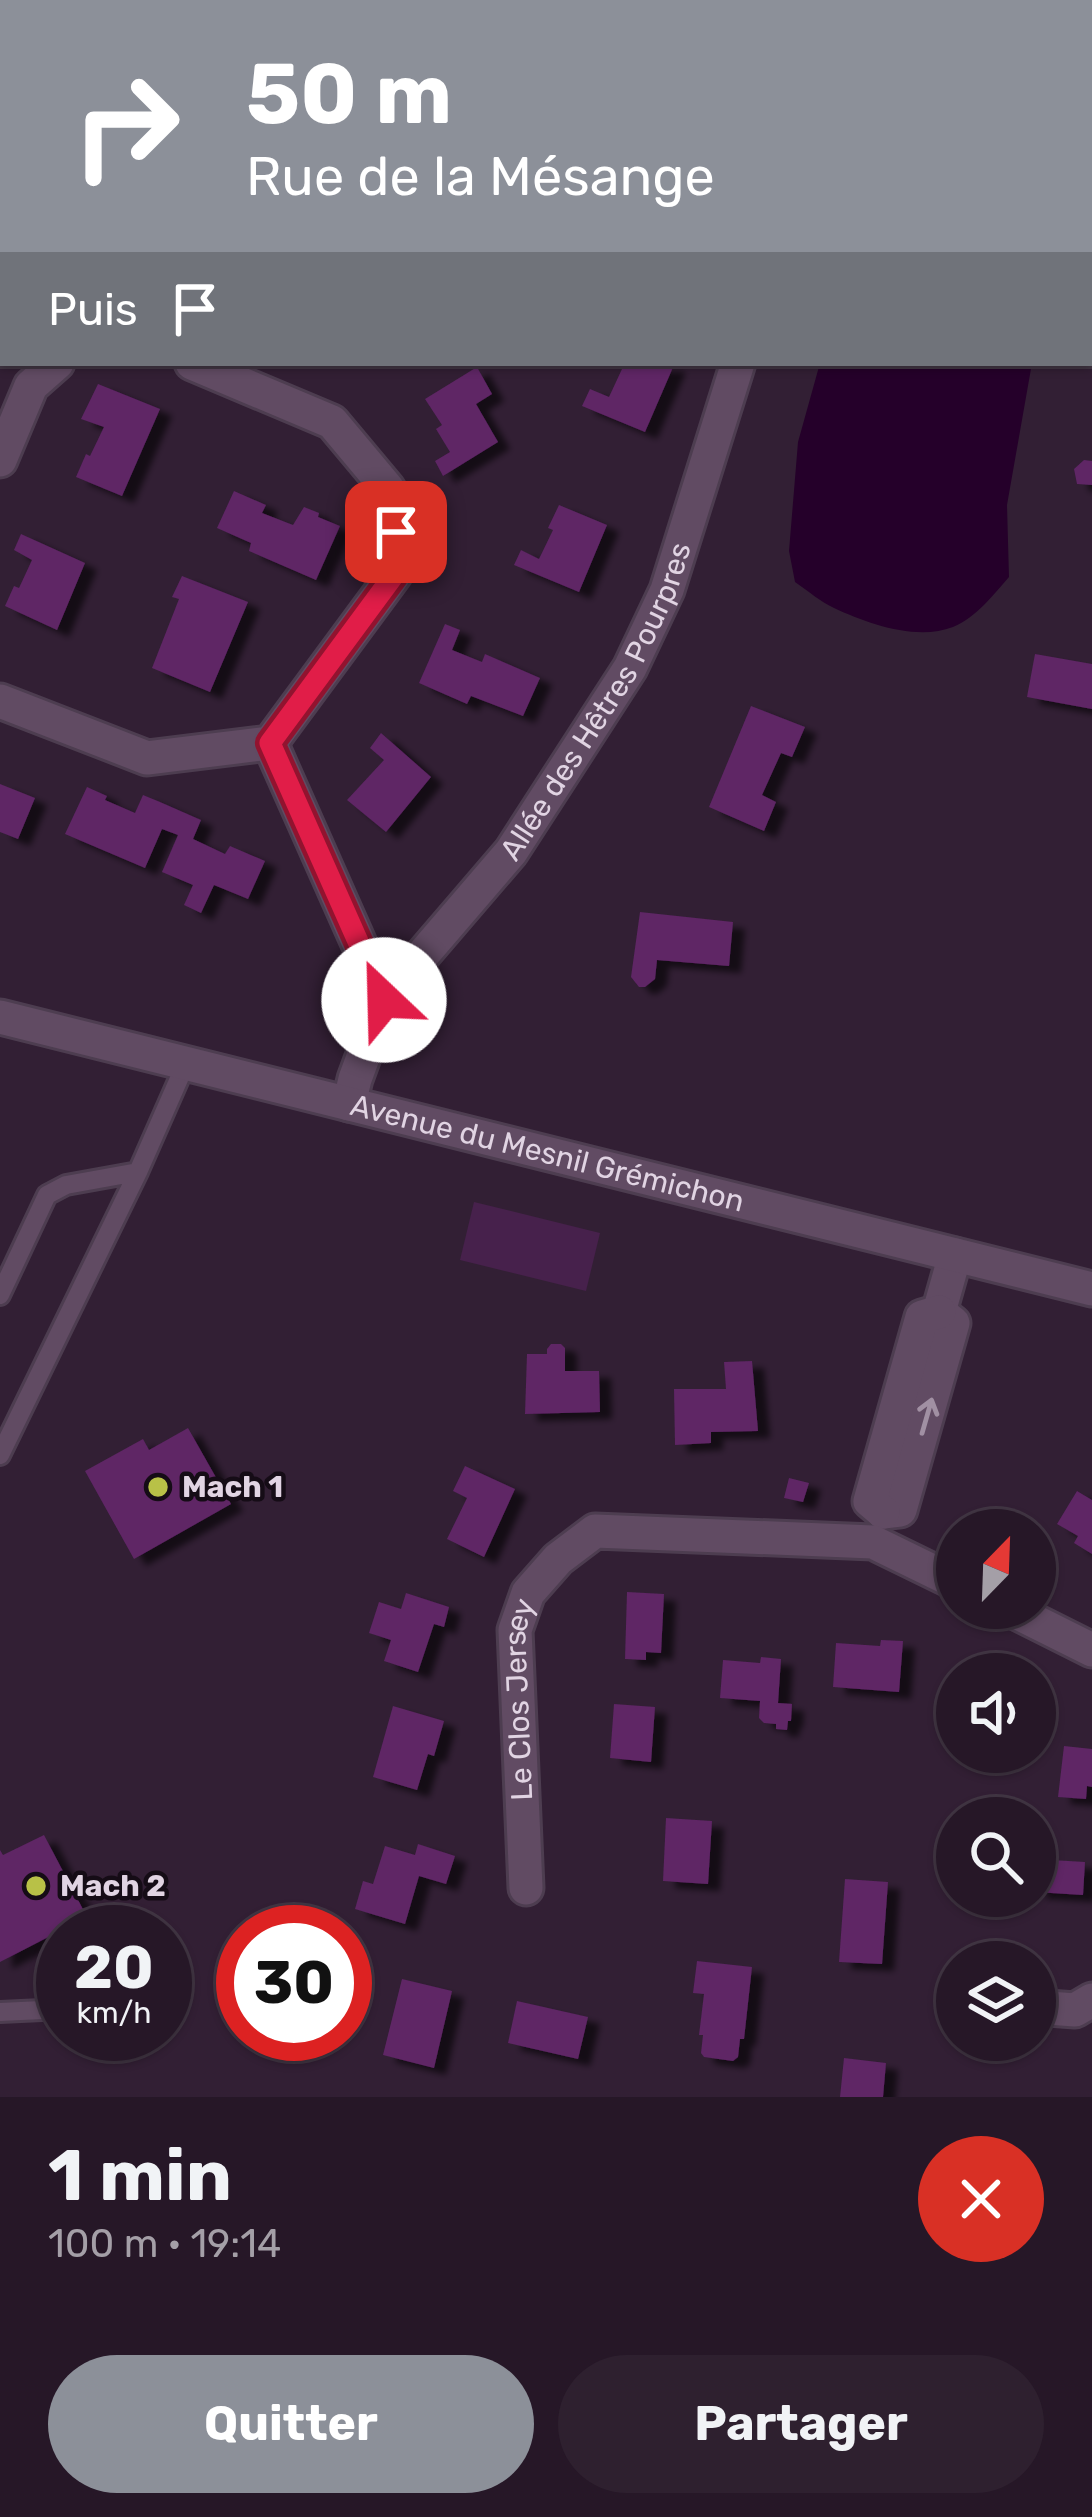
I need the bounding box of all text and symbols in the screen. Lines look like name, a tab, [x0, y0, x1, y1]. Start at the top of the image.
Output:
text: 50 m	[246, 44, 452, 144]
icon: right	[48, 48, 204, 204]
text: Rue de la Mésange	[246, 145, 715, 209]
icon: arrive	[162, 276, 228, 342]
text: Puis	[48, 283, 138, 336]
pin	[345, 481, 447, 583]
icon: arrive	[363, 499, 429, 565]
street label: Allée des Hêtres Pourpres	[493, 538, 699, 867]
position arrow	[321, 937, 447, 1063]
street label: Avenue du Mesnil Grémichon	[347, 1087, 748, 1220]
one-way arrow	[917, 1398, 939, 1436]
place label: Mach 1	[182, 1469, 283, 1505]
marker: Mach 1	[145, 1474, 171, 1500]
north arrow	[936, 1509, 1056, 1629]
map controls	[936, 1509, 1056, 2061]
street label: Le Clos Jersey	[497, 1593, 543, 1801]
button: sound	[936, 1653, 1056, 1773]
button: search	[936, 1797, 1056, 1917]
place label: Mach 2	[60, 1868, 166, 1904]
marker: Mach 2	[23, 1873, 49, 1899]
speed limit sign: 30	[216, 1905, 372, 2061]
text: 20	[74, 1932, 154, 2003]
button: layers	[936, 1941, 1056, 2061]
text: km/h	[77, 1995, 151, 2031]
text: 1 min	[48, 2133, 232, 2218]
button: close	[918, 2136, 1044, 2262]
text: 100 m · 19:14	[48, 2221, 281, 2267]
button: Quitter	[48, 2355, 534, 2493]
button: Partager	[558, 2355, 1044, 2493]

